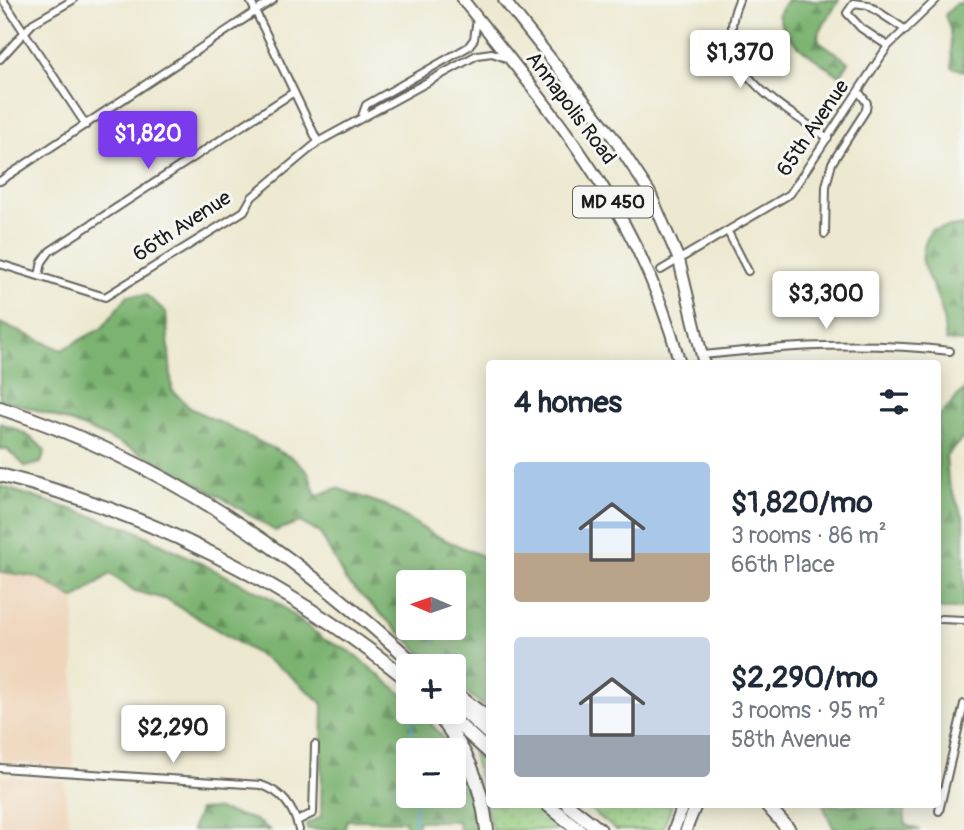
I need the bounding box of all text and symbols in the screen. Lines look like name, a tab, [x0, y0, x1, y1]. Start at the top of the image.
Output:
pin: $1,370	[683, 31, 797, 90]
text: $1,370	[706, 38, 774, 67]
street label: Annapolis Road	[520, 46, 622, 170]
street label: 65th Avenue	[771, 74, 856, 182]
pin: $1,820	[91, 111, 205, 171]
text: $1,820	[114, 119, 182, 148]
street label: 66th Avenue	[128, 184, 237, 268]
road number: MD 450	[573, 186, 653, 218]
pin: $3,300	[769, 272, 883, 331]
text: $3,300	[788, 279, 864, 308]
icon: filters	[875, 383, 913, 421]
text: 4 homes	[514, 384, 622, 421]
text: $1,820/mo	[731, 484, 873, 521]
icon: home	[570, 490, 654, 574]
text: 3 rooms · 86 m²	[731, 521, 887, 550]
text: 66th Place	[731, 550, 835, 579]
north arrow	[396, 570, 466, 640]
map controls	[396, 570, 466, 808]
button: +	[396, 654, 466, 724]
text: $2,290/mo	[731, 659, 878, 696]
icon: home	[570, 665, 654, 749]
text: 3 rooms · 95 m²	[731, 696, 886, 725]
pin: $2,290	[116, 706, 230, 765]
text: $2,290	[137, 713, 209, 742]
text: 58th Avenue	[731, 725, 851, 754]
button: −	[396, 738, 466, 808]

